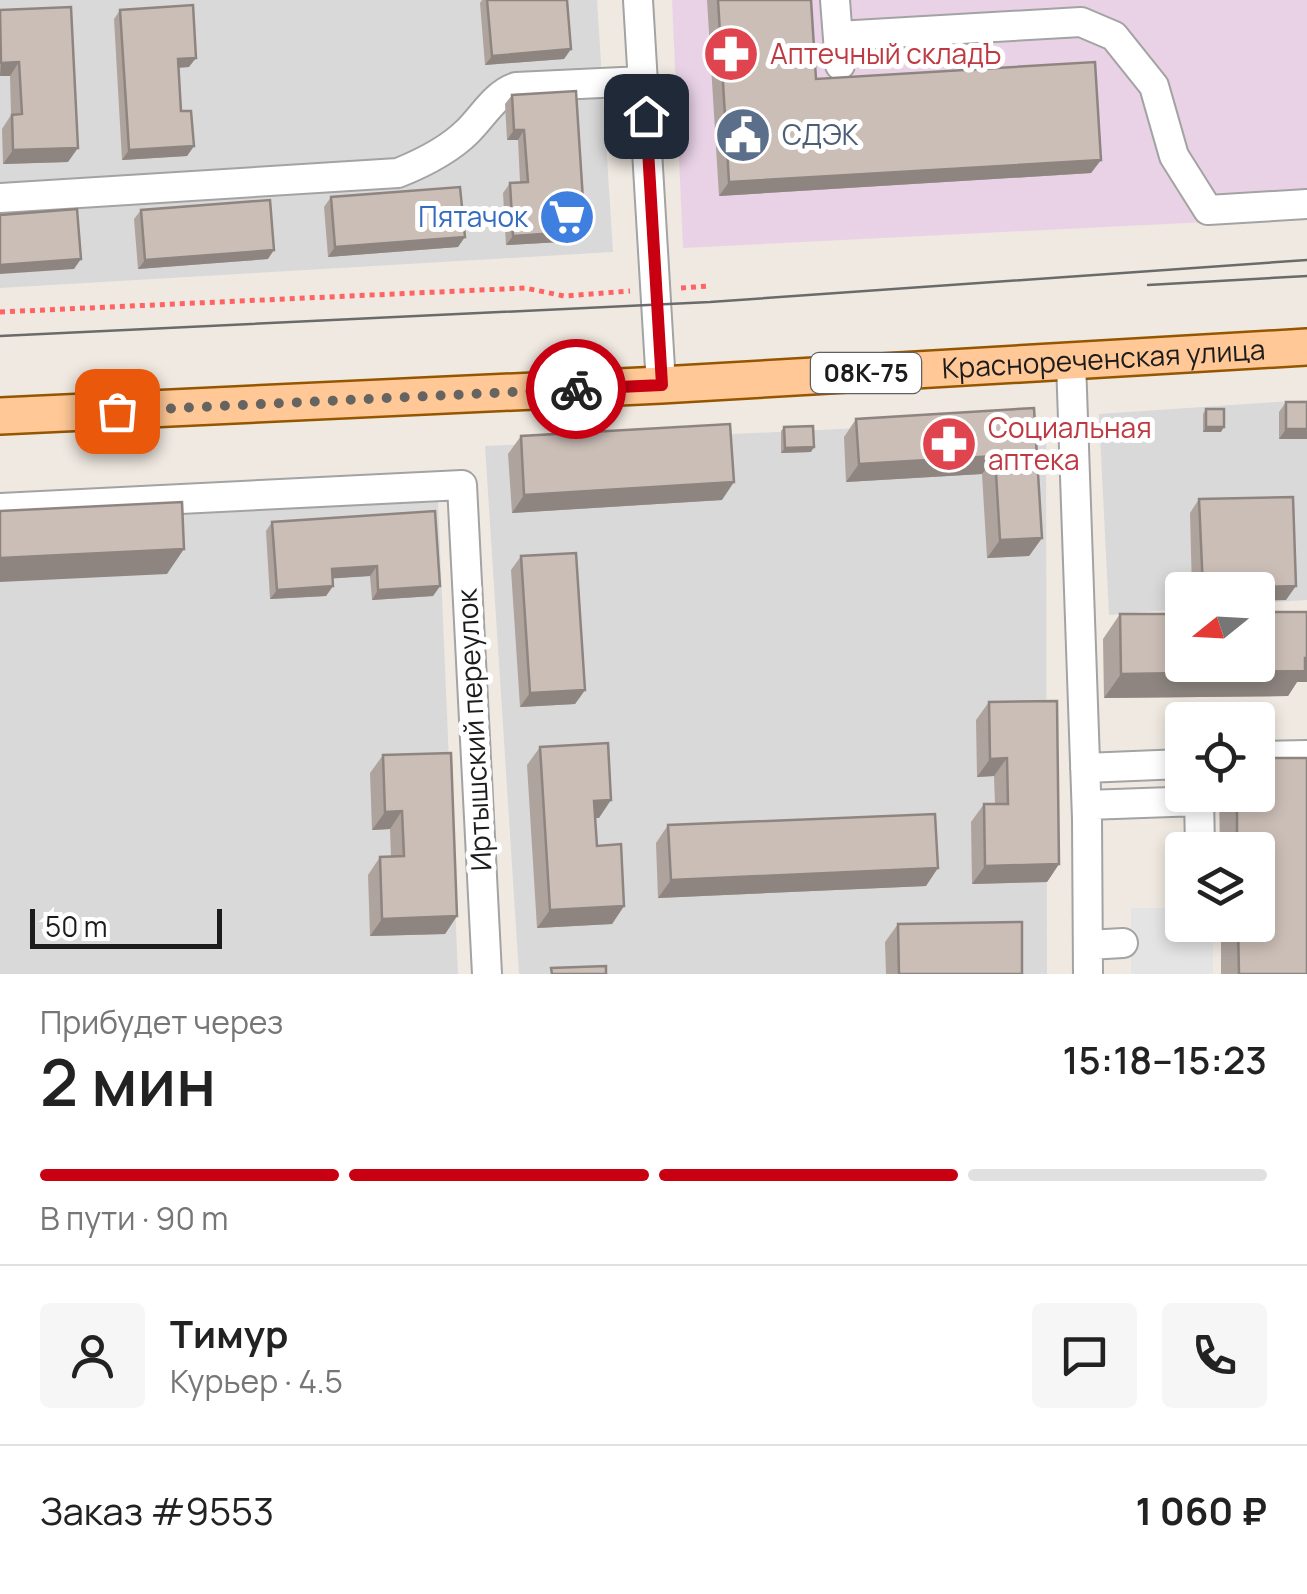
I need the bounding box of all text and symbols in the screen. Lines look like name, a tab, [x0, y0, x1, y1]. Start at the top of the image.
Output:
pharmacy icon: Аптечный складЪ	[701, 24, 761, 84]
place label: Аптечный складЪ	[770, 34, 1001, 72]
pin	[604, 74, 689, 159]
icon: home	[619, 89, 674, 144]
public building icon: СДЭК	[713, 105, 773, 165]
place label: СДЭК	[782, 115, 859, 153]
supermarket icon: Пятачок	[537, 187, 597, 247]
place label: Пятачок	[418, 197, 529, 235]
street label: Краснореченская улица	[941, 330, 1266, 386]
courier	[526, 339, 626, 439]
road number: 08К-75	[811, 353, 921, 393]
icon: bike	[549, 362, 604, 417]
pin	[75, 369, 160, 454]
icon: bag	[90, 384, 145, 439]
place label: Социальная аптека	[988, 408, 1152, 478]
pharmacy icon: Социальная аптека	[919, 414, 979, 474]
north arrow	[1165, 572, 1275, 682]
map controls	[1165, 572, 1275, 942]
street label: Иртышский переулок	[447, 587, 499, 872]
button: locate	[1165, 702, 1275, 812]
button: layers	[1165, 832, 1275, 942]
scale bar	[30, 904, 222, 948]
text: 50 m	[45, 907, 108, 945]
text: Прибудет через	[40, 1000, 283, 1044]
text: 15:18–15:23	[1063, 1033, 1267, 1085]
text: 2 мин	[40, 1037, 216, 1126]
text: В пути · 90 m	[40, 1196, 228, 1240]
button: person	[40, 1303, 145, 1408]
button: chat	[1032, 1303, 1137, 1408]
button: phone	[1162, 1303, 1267, 1408]
text: Тимур	[170, 1307, 288, 1359]
text: Курьер · 4.5	[170, 1359, 343, 1403]
text: Заказ #9553	[40, 1484, 274, 1536]
text: 1 060 ₽	[1136, 1484, 1267, 1536]

